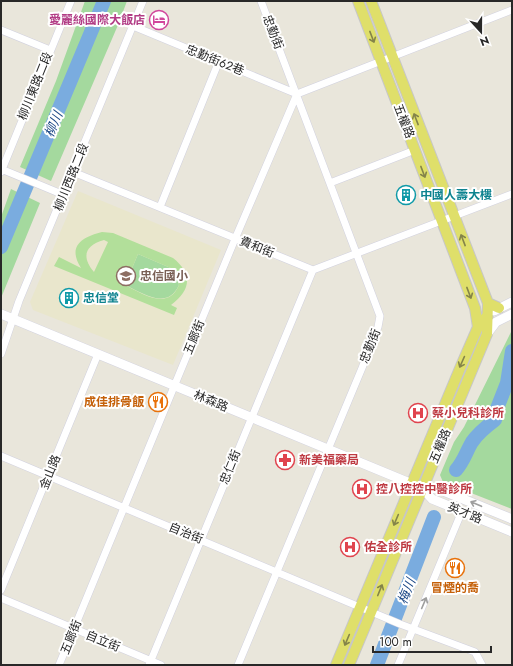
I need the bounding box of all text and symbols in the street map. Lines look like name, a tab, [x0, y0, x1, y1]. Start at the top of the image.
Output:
hotel icon: 愛麗絲國際大飯店	[148, 9, 170, 31]
place label: 愛麗絲國際大飯店	[49, 11, 145, 29]
street label: 忠勤街	[258, 12, 288, 52]
north arrow	[461, 12, 501, 52]
one-way arrow	[368, 31, 376, 43]
text: N	[478, 32, 492, 50]
street label: 忠勤街62巷	[183, 40, 247, 80]
street label: 柳川東路二段	[15, 50, 55, 122]
street label: 五權路	[389, 101, 419, 141]
water label: 柳川	[41, 109, 65, 139]
one-way arrow	[412, 114, 420, 126]
street label: 柳川西路二段	[49, 140, 93, 214]
one-way arrow	[420, 165, 428, 177]
building icon: 中國人壽大樓	[395, 184, 417, 206]
place label: 中國人壽大樓	[420, 186, 492, 204]
street label: 貴和街	[237, 232, 277, 262]
one-way arrow	[459, 235, 467, 247]
school or university icon: 忠信國小	[115, 265, 137, 287]
place label: 忠信國小	[140, 267, 188, 285]
building icon: 忠信堂	[58, 287, 80, 309]
one-way arrow	[466, 287, 474, 299]
place label: 忠信堂	[83, 289, 119, 307]
street label: 五廊街	[179, 317, 209, 357]
street label: 忠勤街	[355, 326, 385, 366]
one-way arrow	[458, 356, 465, 368]
street label: 林森路	[191, 386, 231, 416]
restaurant icon: 成佳排骨飯	[147, 391, 169, 413]
place label: 成佳排骨飯	[84, 393, 145, 411]
hospital icon: 蔡小兒科診所	[407, 402, 429, 424]
place label: 蔡小兒科診所	[432, 404, 504, 422]
street label: 五權路	[425, 426, 455, 466]
street label: 忠仁街	[215, 447, 245, 487]
pharmacy icon: 新美福藥局	[274, 449, 296, 471]
place label: 新美福藥局	[299, 451, 359, 469]
street label: 金山路	[35, 452, 65, 492]
hospital icon: 控八控控中醫診所	[351, 478, 373, 500]
place label: 控八控控中醫診所	[376, 480, 472, 498]
street label: 英才路	[445, 498, 485, 528]
one-way arrow	[470, 500, 482, 508]
one-way arrow	[392, 514, 399, 526]
street label: 自治街	[166, 518, 206, 548]
hospital icon: 佑全診所	[339, 536, 361, 558]
place label: 佑全診所	[364, 538, 412, 556]
restaurant icon: 冒煙的喬	[444, 557, 466, 579]
water label: 梅川	[393, 574, 421, 607]
place label: 冒煙的喬	[431, 579, 479, 597]
one-way arrow	[377, 585, 384, 597]
one-way arrow	[421, 598, 428, 610]
street label: 五廊街	[56, 617, 86, 657]
street label: 自立街	[83, 626, 123, 656]
scale bar	[373, 628, 491, 654]
text: 100 m	[379, 633, 412, 651]
one-way arrow	[342, 634, 350, 646]

